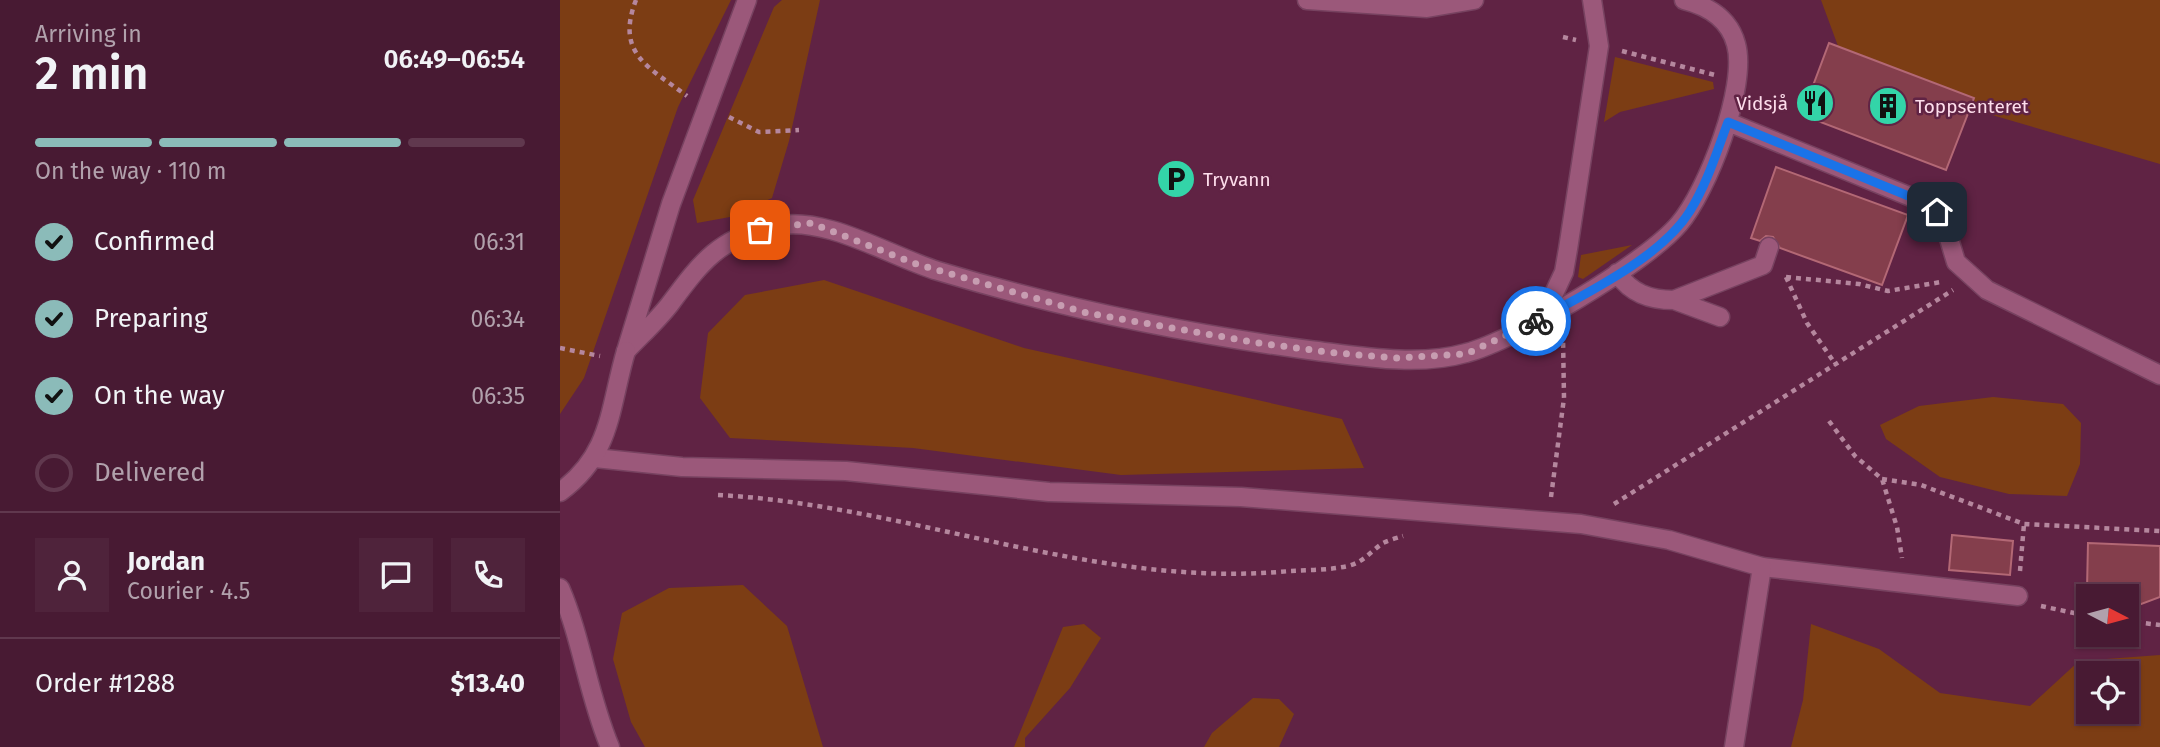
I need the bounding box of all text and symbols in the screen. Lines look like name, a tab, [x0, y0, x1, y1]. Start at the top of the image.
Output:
text: Arriving in	[35, 20, 142, 48]
text: 06:49–06:54	[383, 44, 525, 75]
text: 2 min	[35, 46, 148, 101]
restaurant icon: Vidsjå	[1794, 82, 1836, 124]
building icon: Toppsenteret	[1867, 85, 1909, 127]
place label: Vidsjå	[1736, 92, 1788, 115]
place label: Toppsenteret	[1915, 95, 2029, 118]
text: On the way · 110 m	[35, 157, 227, 185]
parking icon: Tryvann	[1155, 158, 1197, 200]
place label: Tryvann	[1203, 168, 1271, 191]
pin	[1907, 182, 1967, 242]
icon: home	[1918, 193, 1956, 231]
pin	[730, 200, 790, 260]
icon: bag	[741, 211, 779, 249]
icon: check	[35, 223, 73, 261]
text: Confirmed	[94, 226, 215, 257]
text: 06:31	[473, 228, 525, 256]
courier	[1501, 286, 1571, 356]
icon: check	[35, 300, 73, 338]
icon: bike	[1517, 302, 1555, 340]
text: Preparing	[94, 303, 207, 334]
text: 06:34	[471, 305, 525, 333]
icon: check	[35, 377, 73, 415]
text: On the way	[94, 380, 225, 411]
text: 06:35	[471, 382, 525, 410]
text: Delivered	[94, 457, 206, 488]
button: person	[35, 538, 109, 612]
button: chat	[359, 538, 433, 612]
button: phone	[451, 538, 525, 612]
text: Jordan	[127, 546, 205, 577]
text: Courier · 4.5	[127, 577, 250, 605]
north arrow	[2076, 584, 2138, 648]
map controls	[2076, 584, 2139, 724]
button: locate	[2076, 661, 2139, 724]
text: Order #1288	[35, 668, 175, 699]
text: $13.40	[451, 668, 525, 699]

